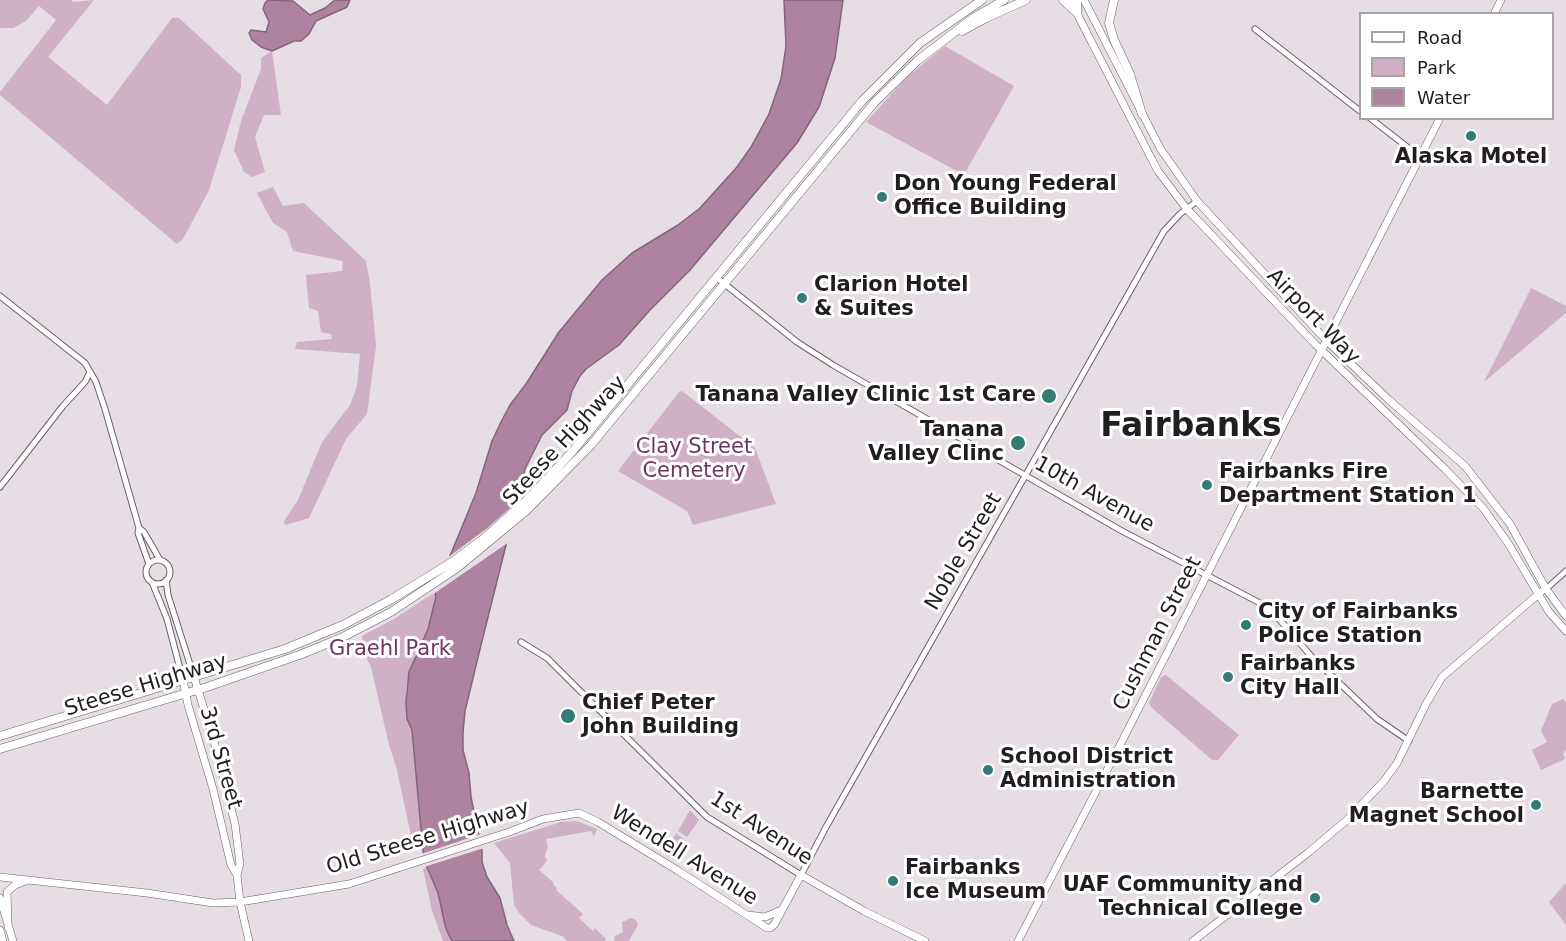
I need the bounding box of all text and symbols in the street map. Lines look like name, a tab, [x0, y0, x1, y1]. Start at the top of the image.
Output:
legend	[1359, 12, 1554, 120]
text: Road	[1417, 27, 1462, 48]
text: Park	[1417, 57, 1456, 78]
text: Water	[1417, 87, 1470, 108]
marker: Alaska Motel	[1464, 129, 1478, 143]
place label: Alaska Motel	[1395, 145, 1547, 171]
place label: Don Young Federal Office Building	[894, 172, 1117, 222]
marker: Don Young Federal Office Building	[875, 190, 889, 204]
street label: Airport Way	[1261, 264, 1365, 370]
place label: Clarion Hotel & Suites	[814, 273, 969, 323]
marker: Clarion Hotel & Suites	[795, 291, 809, 305]
street label: Steese Highway	[498, 371, 632, 511]
place label: Tanana Valley Clinic 1st Care	[695, 383, 1036, 409]
marker: Tanana Valley Clinic 1st Care	[1040, 387, 1058, 405]
district label: Fairbanks	[1100, 407, 1282, 447]
place label: Tanana Valley Clinc	[868, 418, 1004, 468]
marker: Tanana Valley Clinc	[1009, 434, 1027, 452]
park label: Clay Street Cemetery	[636, 435, 752, 485]
street label: 10th Avenue	[1030, 452, 1158, 538]
place label: Fairbanks Fire Department Station 1	[1219, 460, 1477, 510]
marker: Fairbanks Fire Department Station 1	[1200, 478, 1214, 492]
street label: Noble Street	[920, 489, 1008, 615]
street label: Cushman Street	[1108, 553, 1208, 715]
place label: City of Fairbanks Police Station	[1258, 600, 1458, 650]
marker: City of Fairbanks Police Station	[1239, 618, 1253, 632]
park label: Graehl Park	[329, 637, 451, 663]
street label: Steese Highway	[62, 649, 230, 723]
place label: Fairbanks City Hall	[1240, 652, 1355, 702]
marker: Fairbanks City Hall	[1221, 670, 1235, 684]
place label: Chief Peter John Building	[582, 691, 739, 741]
street label: 3rd Street	[193, 704, 247, 812]
marker: Chief Peter John Building	[559, 707, 577, 725]
place label: School District Administration	[1000, 745, 1176, 795]
marker: School District Administration	[981, 763, 995, 777]
place label: Barnette Magnet School	[1349, 780, 1524, 830]
street label: 1st Avenue	[705, 787, 817, 871]
street label: Old Steese Highway	[323, 795, 533, 881]
marker: Barnette Magnet School	[1529, 798, 1543, 812]
street label: Wendell Avenue	[606, 801, 762, 911]
place label: Fairbanks Ice Museum	[905, 856, 1046, 906]
place label: UAF Community and Technical College	[1063, 873, 1303, 923]
marker: Fairbanks Ice Museum	[886, 874, 900, 888]
marker: UAF Community and Technical College	[1308, 891, 1322, 905]

